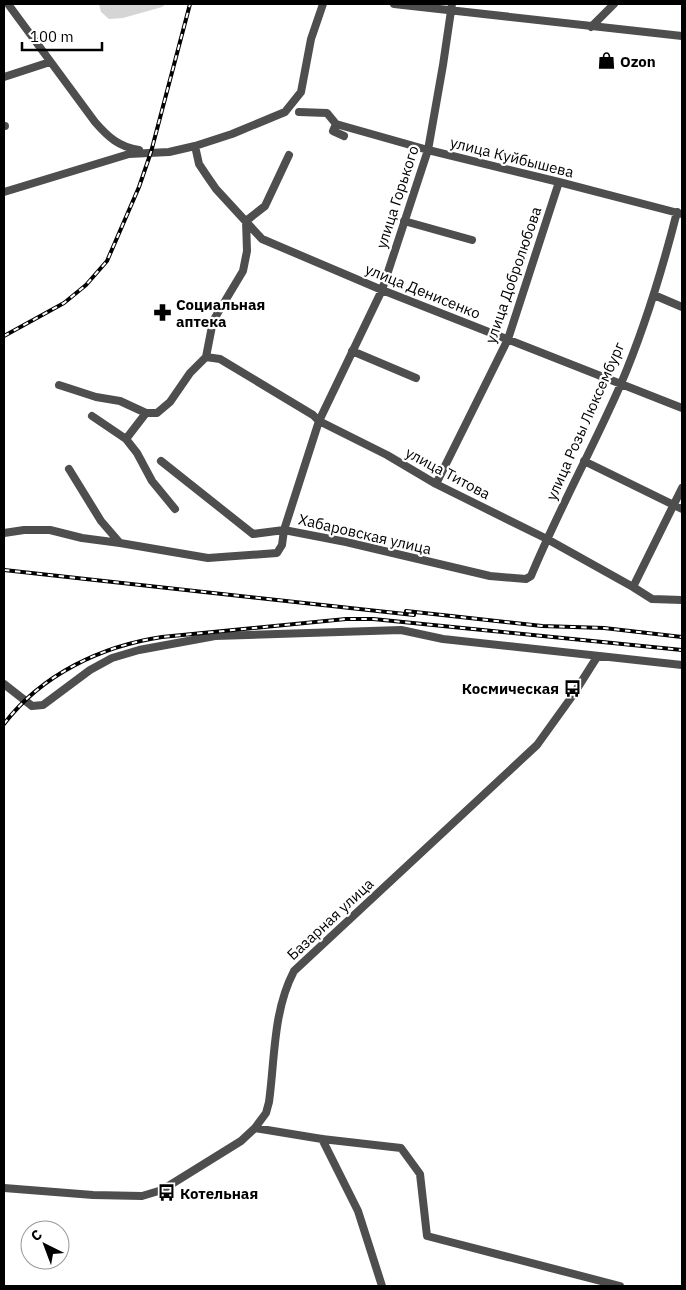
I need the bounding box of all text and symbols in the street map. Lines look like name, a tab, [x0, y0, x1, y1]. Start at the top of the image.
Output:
scale bar	[22, 20, 102, 52]
text: 100 m	[30, 27, 74, 46]
shop icon: Ozon	[596, 51, 616, 71]
place label: Ozon	[620, 52, 656, 71]
street label: улица Куйбышева	[448, 132, 576, 182]
street label: улица Горького	[371, 143, 423, 251]
street label: улица Добролюбова	[481, 204, 545, 346]
street label: улица Денисенко	[363, 259, 483, 323]
place label: Социальная аптека	[176, 295, 265, 331]
pharmacy icon: Социальная аптека	[152, 303, 172, 323]
street label: улица Розы Люксембург	[541, 338, 629, 503]
street label: улица Титова	[402, 443, 494, 503]
street label: Хабаровская улица	[297, 509, 433, 559]
bus stop icon: Космическая	[563, 678, 583, 698]
place label: Космическая	[462, 679, 559, 698]
street label: Базарная улица	[283, 874, 377, 964]
bus stop icon: Котельная	[156, 1183, 176, 1203]
place label: Котельная	[180, 1184, 258, 1203]
north arrow	[20, 1220, 70, 1270]
text: С	[27, 1226, 46, 1245]

